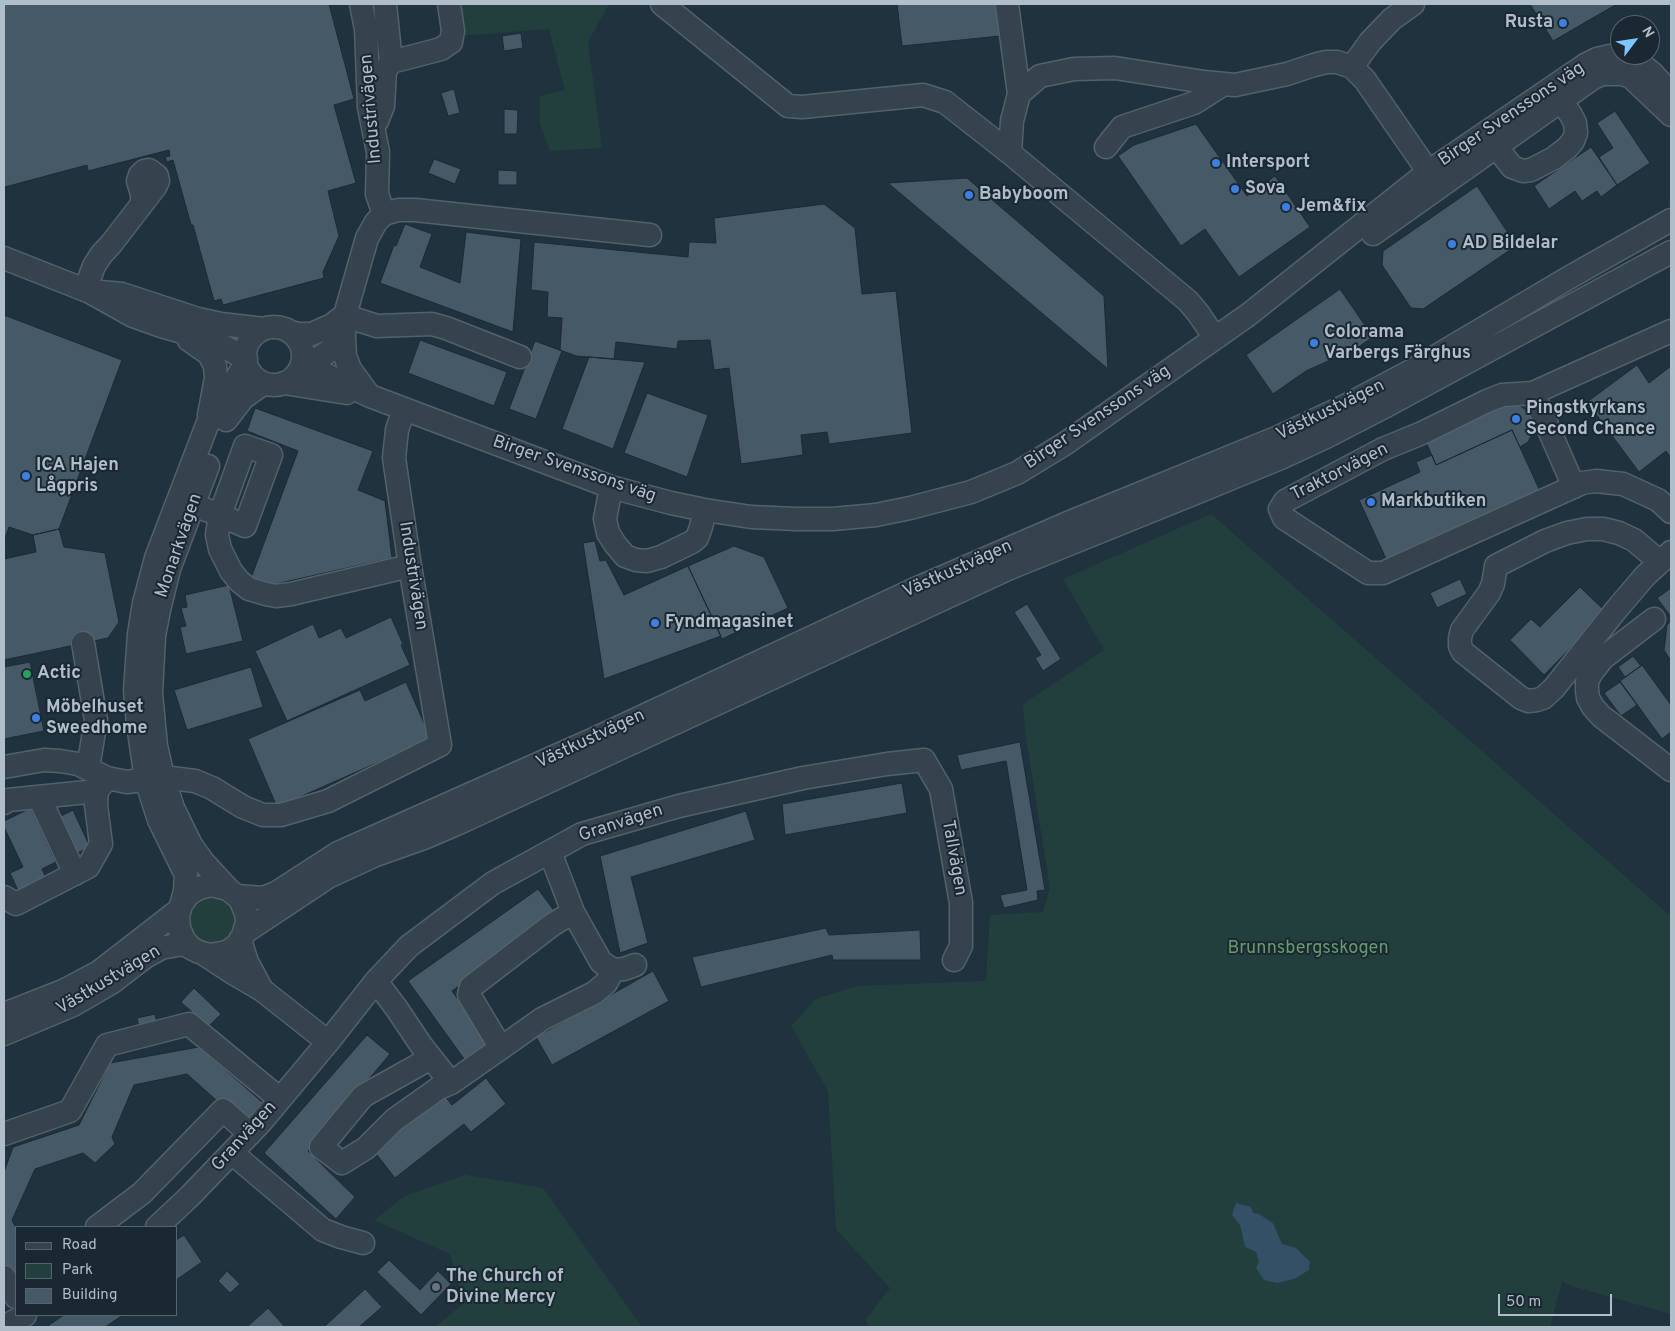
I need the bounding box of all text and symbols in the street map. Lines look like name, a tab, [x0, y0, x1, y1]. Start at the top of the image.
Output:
place label: Rusta	[1505, 12, 1553, 34]
north arrow	[1610, 15, 1660, 65]
marker: Rusta	[1557, 17, 1569, 29]
text: N	[1638, 24, 1657, 41]
street label: Industrivägen	[356, 53, 388, 165]
street label: Birger Svenssons väg	[1435, 58, 1589, 172]
place label: Intersport	[1226, 152, 1310, 174]
marker: Intersport	[1210, 157, 1222, 169]
place label: Sova	[1245, 178, 1285, 200]
marker: Sova	[1229, 183, 1241, 195]
place label: Babyboom	[979, 184, 1069, 206]
marker: Babyboom	[963, 189, 975, 201]
place label: Jem&fix	[1296, 196, 1367, 218]
marker: Jem&fix	[1280, 201, 1292, 213]
place label: AD Bildelar	[1462, 233, 1558, 255]
marker: AD Bildelar	[1446, 238, 1458, 250]
place label: Colorama Varbergs Färghus	[1324, 322, 1471, 364]
marker: Colorama Varbergs Färghus	[1308, 337, 1320, 349]
street label: Birger Svenssons väg	[1021, 361, 1175, 475]
street label: Västkustvägen	[1274, 376, 1388, 446]
place label: Pingstkyrkans Second Chance	[1526, 398, 1655, 440]
marker: Pingstkyrkans Second Chance	[1510, 413, 1522, 425]
street label: Birger Svenssons väg	[489, 432, 659, 508]
street label: Traktorvägen	[1288, 439, 1392, 507]
place label: ICA Hajen Lågpris	[36, 455, 119, 498]
marker: ICA Hajen Lågpris	[20, 470, 32, 482]
street label: Monarkvägen	[152, 491, 208, 601]
place label: Markbutiken	[1381, 491, 1486, 513]
marker: Markbutiken	[1365, 496, 1377, 508]
street label: Industrivägen	[393, 520, 431, 632]
street label: Västkustvägen	[900, 536, 1016, 604]
place label: Fyndmagasinet	[665, 612, 794, 634]
marker: Fyndmagasinet	[649, 617, 661, 629]
place label: Actic	[37, 663, 81, 685]
marker: Actic	[21, 668, 33, 680]
place label: Möbelhuset Sweedhome	[46, 697, 148, 740]
street label: Västkustvägen	[533, 705, 649, 775]
marker: Möbelhuset Sweedhome	[30, 712, 42, 724]
street label: Granvägen	[576, 800, 666, 848]
street label: Tallvägen	[936, 818, 970, 898]
park label: Brunnsbergsskogen	[1227, 938, 1389, 960]
street label: Västkustvägen	[53, 942, 165, 1020]
street label: Granvägen	[208, 1097, 282, 1177]
legend	[15, 1226, 178, 1316]
text: Road	[62, 1236, 97, 1255]
text: Park	[62, 1261, 93, 1280]
place label: The Church of Divine Mercy	[446, 1266, 563, 1308]
marker: The Church of Divine Mercy	[430, 1281, 442, 1293]
scale bar	[1500, 1284, 1614, 1316]
text: Building	[62, 1286, 117, 1305]
text: 50 m	[1506, 1293, 1541, 1312]

